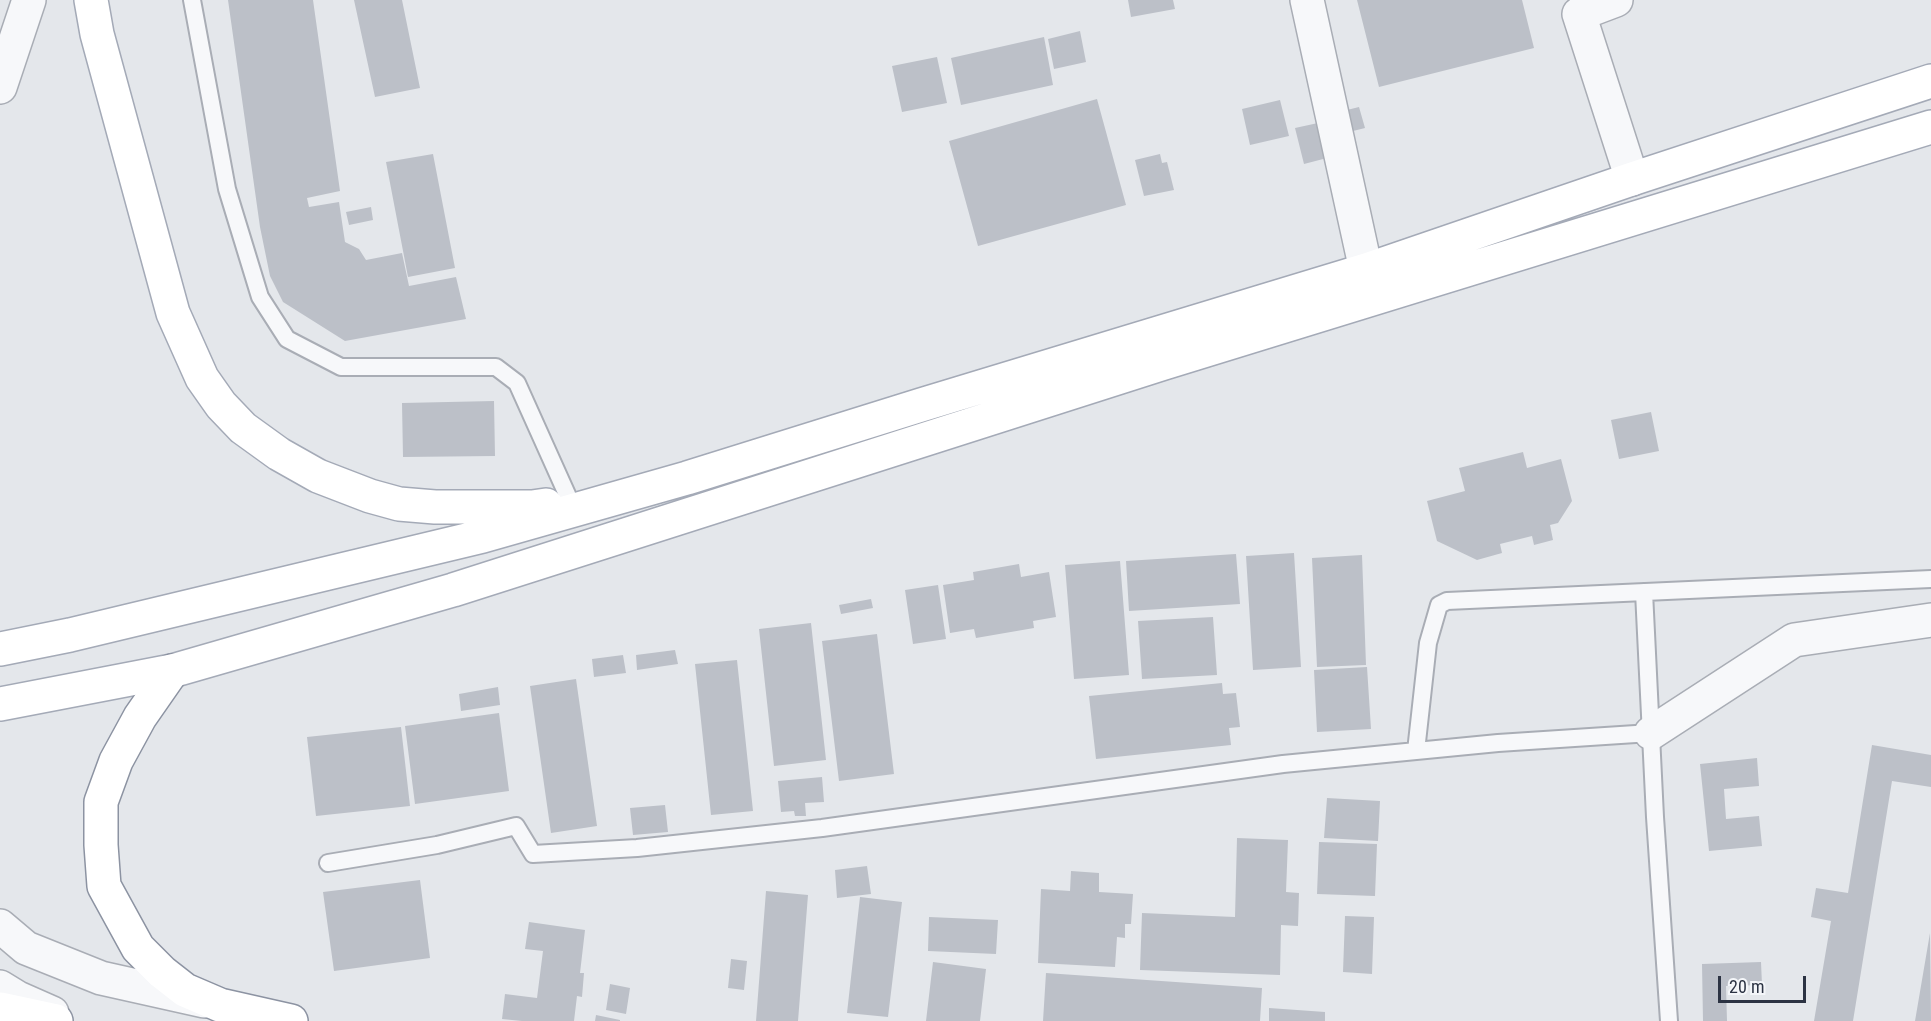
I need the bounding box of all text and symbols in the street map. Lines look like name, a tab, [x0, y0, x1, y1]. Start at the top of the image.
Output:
scale bar	[1721, 964, 1810, 1002]
text: 20 m	[1729, 976, 1764, 997]

